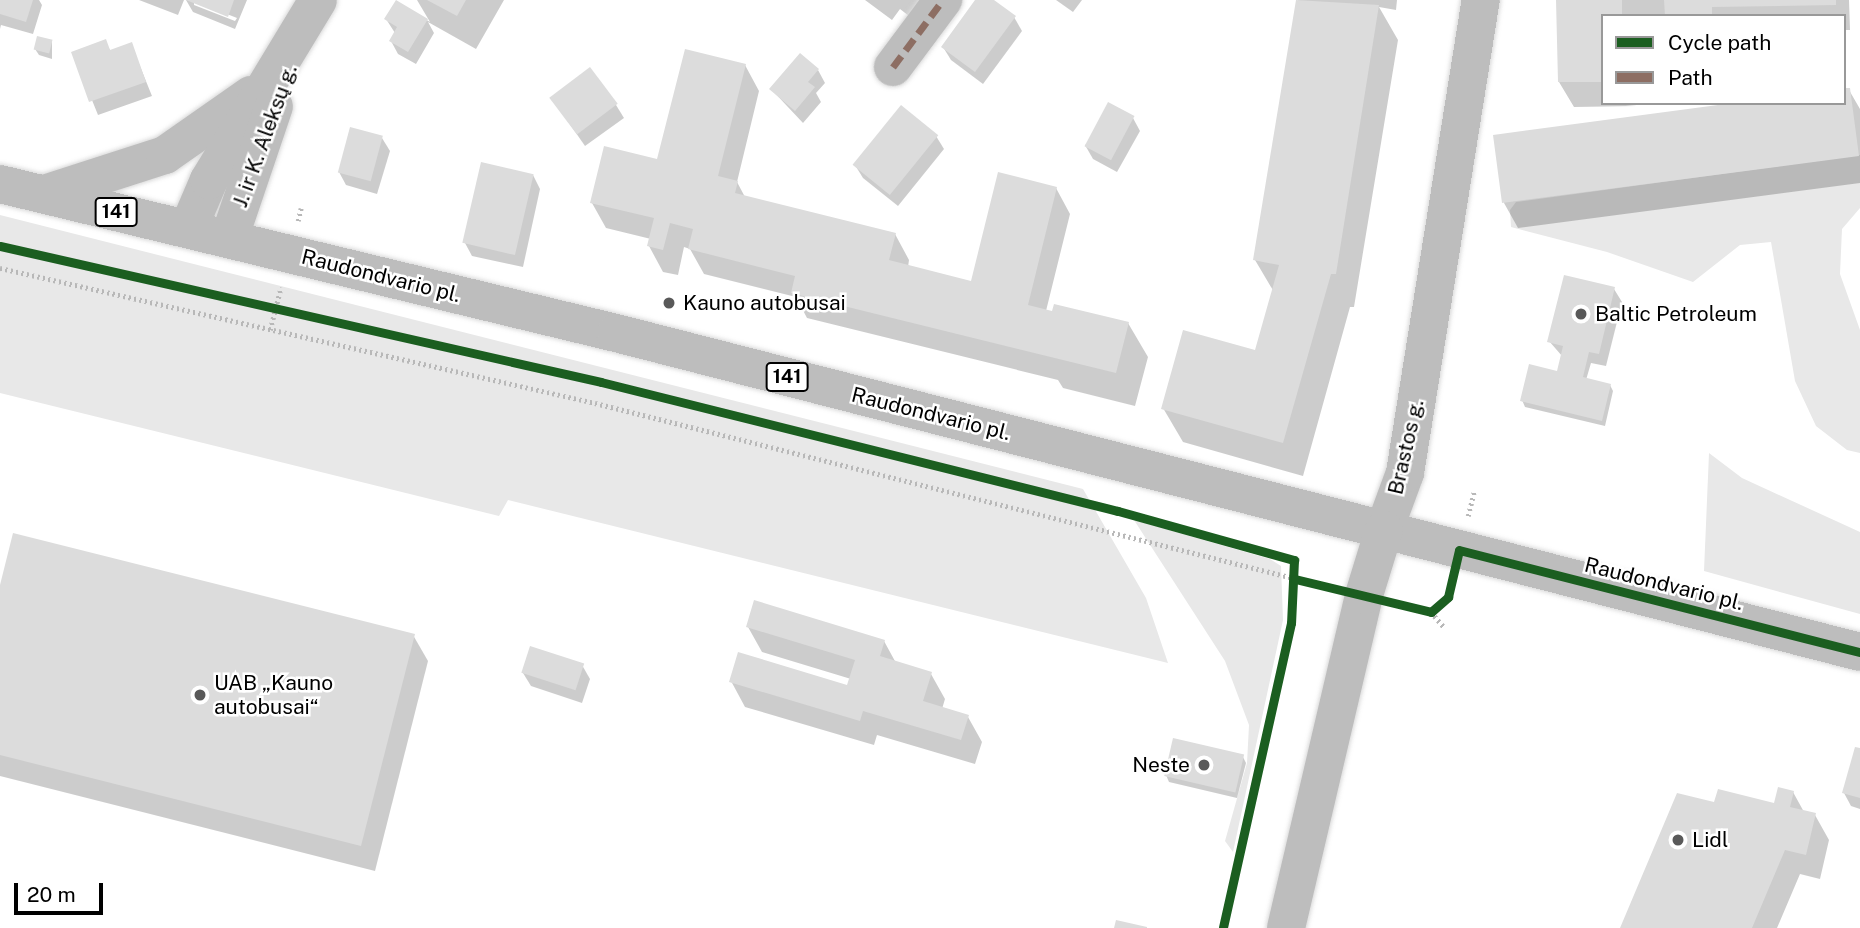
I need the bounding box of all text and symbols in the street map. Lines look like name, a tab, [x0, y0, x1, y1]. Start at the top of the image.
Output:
legend	[1601, 14, 1846, 105]
text: Cycle path	[1668, 30, 1771, 55]
street label: J. ir K. Aleksų g.	[227, 61, 303, 211]
text: Path	[1668, 65, 1713, 90]
road number: 141	[93, 196, 139, 228]
street label: Raudondvario pl.	[299, 244, 463, 308]
place label: Kauno autobusai	[683, 290, 846, 316]
marker: Kauno autobusai	[661, 295, 677, 311]
place label: Baltic Petroleum	[1595, 301, 1757, 327]
marker: Baltic Petroleum	[1573, 306, 1589, 322]
road number: 141	[764, 362, 810, 392]
street label: Raudondvario pl.	[849, 382, 1013, 446]
street label: Brastos g.	[1383, 397, 1429, 497]
street label: Raudondvario pl.	[1582, 552, 1746, 616]
place label: UAB „Kauno autobusai“	[214, 670, 333, 720]
marker: UAB „Kauno autobusai“	[192, 687, 208, 703]
place label: Neste	[1132, 752, 1190, 778]
marker: Neste	[1196, 757, 1212, 773]
place label: Lidl	[1692, 827, 1728, 853]
marker: Lidl	[1670, 832, 1686, 848]
scale bar	[18, 869, 107, 913]
text: 20 m	[27, 882, 76, 907]

